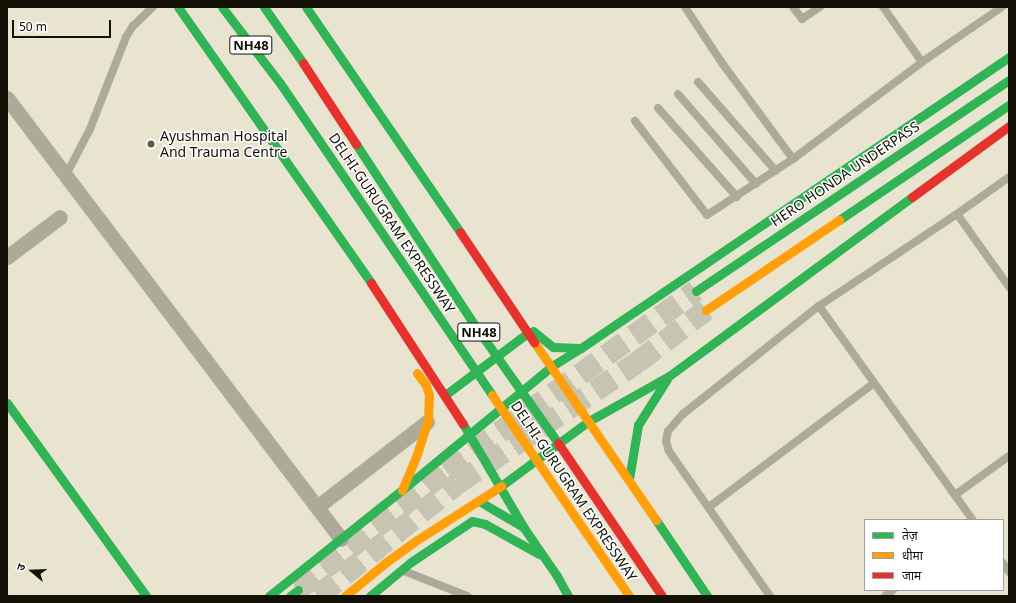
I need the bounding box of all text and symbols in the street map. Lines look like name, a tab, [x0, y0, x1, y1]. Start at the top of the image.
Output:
scale bar	[14, 12, 113, 38]
text: 50 m	[19, 18, 47, 35]
road number: NH48	[229, 34, 273, 56]
street label: HERO HONDA UNDERPASS	[768, 118, 922, 230]
place label: Ayushman Hospital And Trauma Centre	[160, 128, 288, 160]
street label: DELHI-GURUGRAM EXPRESSWAY	[325, 130, 459, 316]
marker: Ayushman Hospital And Trauma Centre	[145, 138, 157, 150]
road number: NH48	[457, 321, 501, 343]
street label: DELHI-GURUGRAM EXPRESSWAY	[507, 398, 641, 584]
legend	[864, 519, 1004, 591]
text: तेज़	[902, 527, 918, 544]
text: धीमा	[902, 547, 923, 564]
north arrow	[12, 551, 52, 591]
text: उ	[12, 561, 28, 572]
text: जाम	[902, 567, 921, 584]

